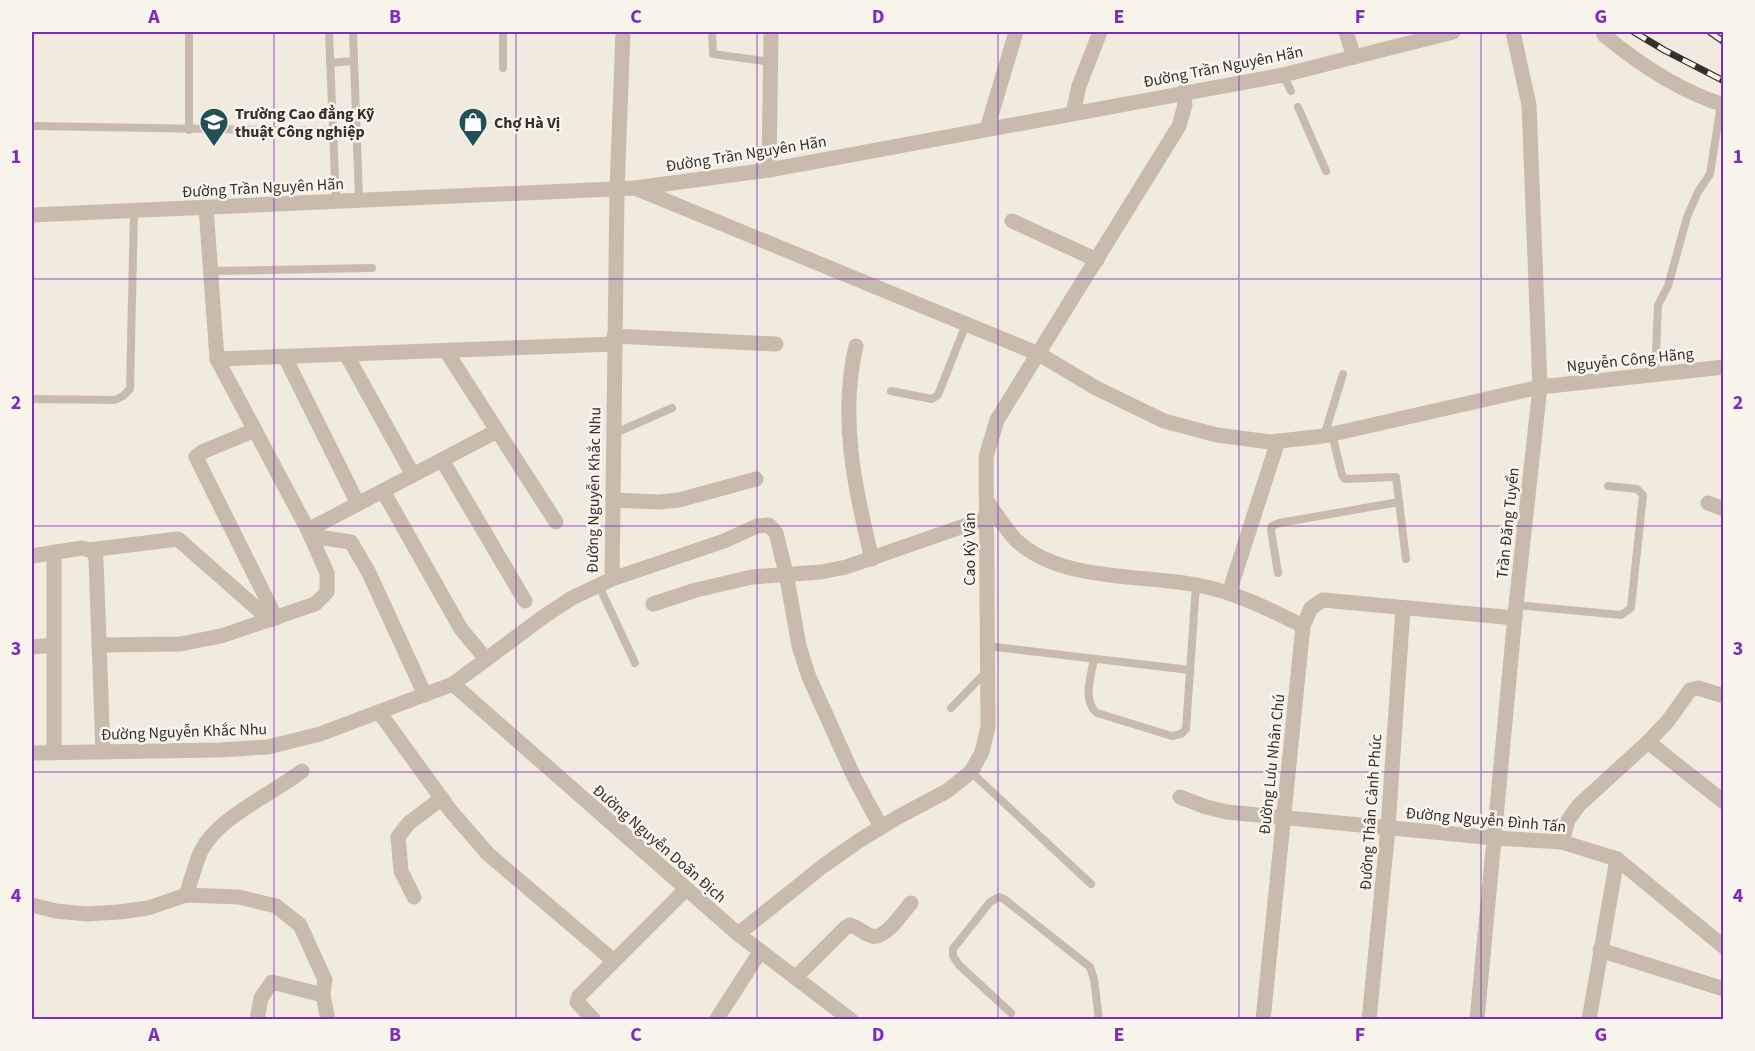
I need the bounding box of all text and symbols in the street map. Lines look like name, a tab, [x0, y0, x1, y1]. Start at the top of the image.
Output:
text: A	[147, 3, 160, 31]
text: B	[389, 3, 401, 31]
text: C	[630, 3, 642, 31]
text: D	[872, 3, 884, 31]
text: E	[1114, 3, 1124, 31]
text: F	[1355, 3, 1365, 31]
text: G	[1595, 3, 1607, 31]
street label: Đường Trần Nguyên Hãn	[1141, 41, 1305, 93]
place label: Trường Cao đẳng Kỹ thuật Công nghiệp	[235, 103, 375, 143]
school or university icon: Trường Cao đẳng Kỹ thuật Công nghiệp	[198, 106, 230, 148]
shop icon: Chợ Hà Vị	[457, 106, 489, 148]
place label: Chợ Hà Vị	[494, 112, 560, 134]
street label: Đường Trần Nguyên Hãn	[664, 130, 828, 178]
text: 1	[11, 143, 21, 171]
text: 1	[1733, 143, 1743, 171]
street label: Đường Trần Nguyên Hãn	[181, 173, 345, 203]
street label: Nguyễn Công Hãng	[1566, 342, 1695, 378]
text: 2	[11, 389, 21, 417]
text: 2	[1733, 389, 1743, 417]
street label: Đường Nguyễn Khắc Nhu	[582, 407, 606, 573]
street label: Trần Đăng Tuyển	[1491, 466, 1525, 580]
street label: Cao Kỳ Vân	[959, 512, 981, 586]
text: 3	[11, 635, 21, 663]
text: 3	[1733, 635, 1743, 663]
street label: Đường Lưu Nhân Chú	[1254, 693, 1290, 836]
street label: Đường Nguyễn Khắc Nhu	[101, 718, 268, 746]
street label: Đường Thân Cảnh Phúc	[1355, 733, 1387, 891]
street label: Đường Nguyễn Doãn Địch	[588, 780, 731, 908]
street label: Đường Nguyễn Đình Tấn	[1405, 802, 1567, 838]
text: 4	[11, 882, 22, 910]
text: 4	[1733, 882, 1744, 910]
text: A	[147, 1021, 160, 1049]
text: B	[389, 1021, 401, 1049]
text: C	[630, 1021, 642, 1049]
text: D	[872, 1021, 884, 1049]
text: E	[1114, 1021, 1124, 1049]
text: F	[1355, 1021, 1365, 1049]
text: G	[1595, 1021, 1607, 1049]

